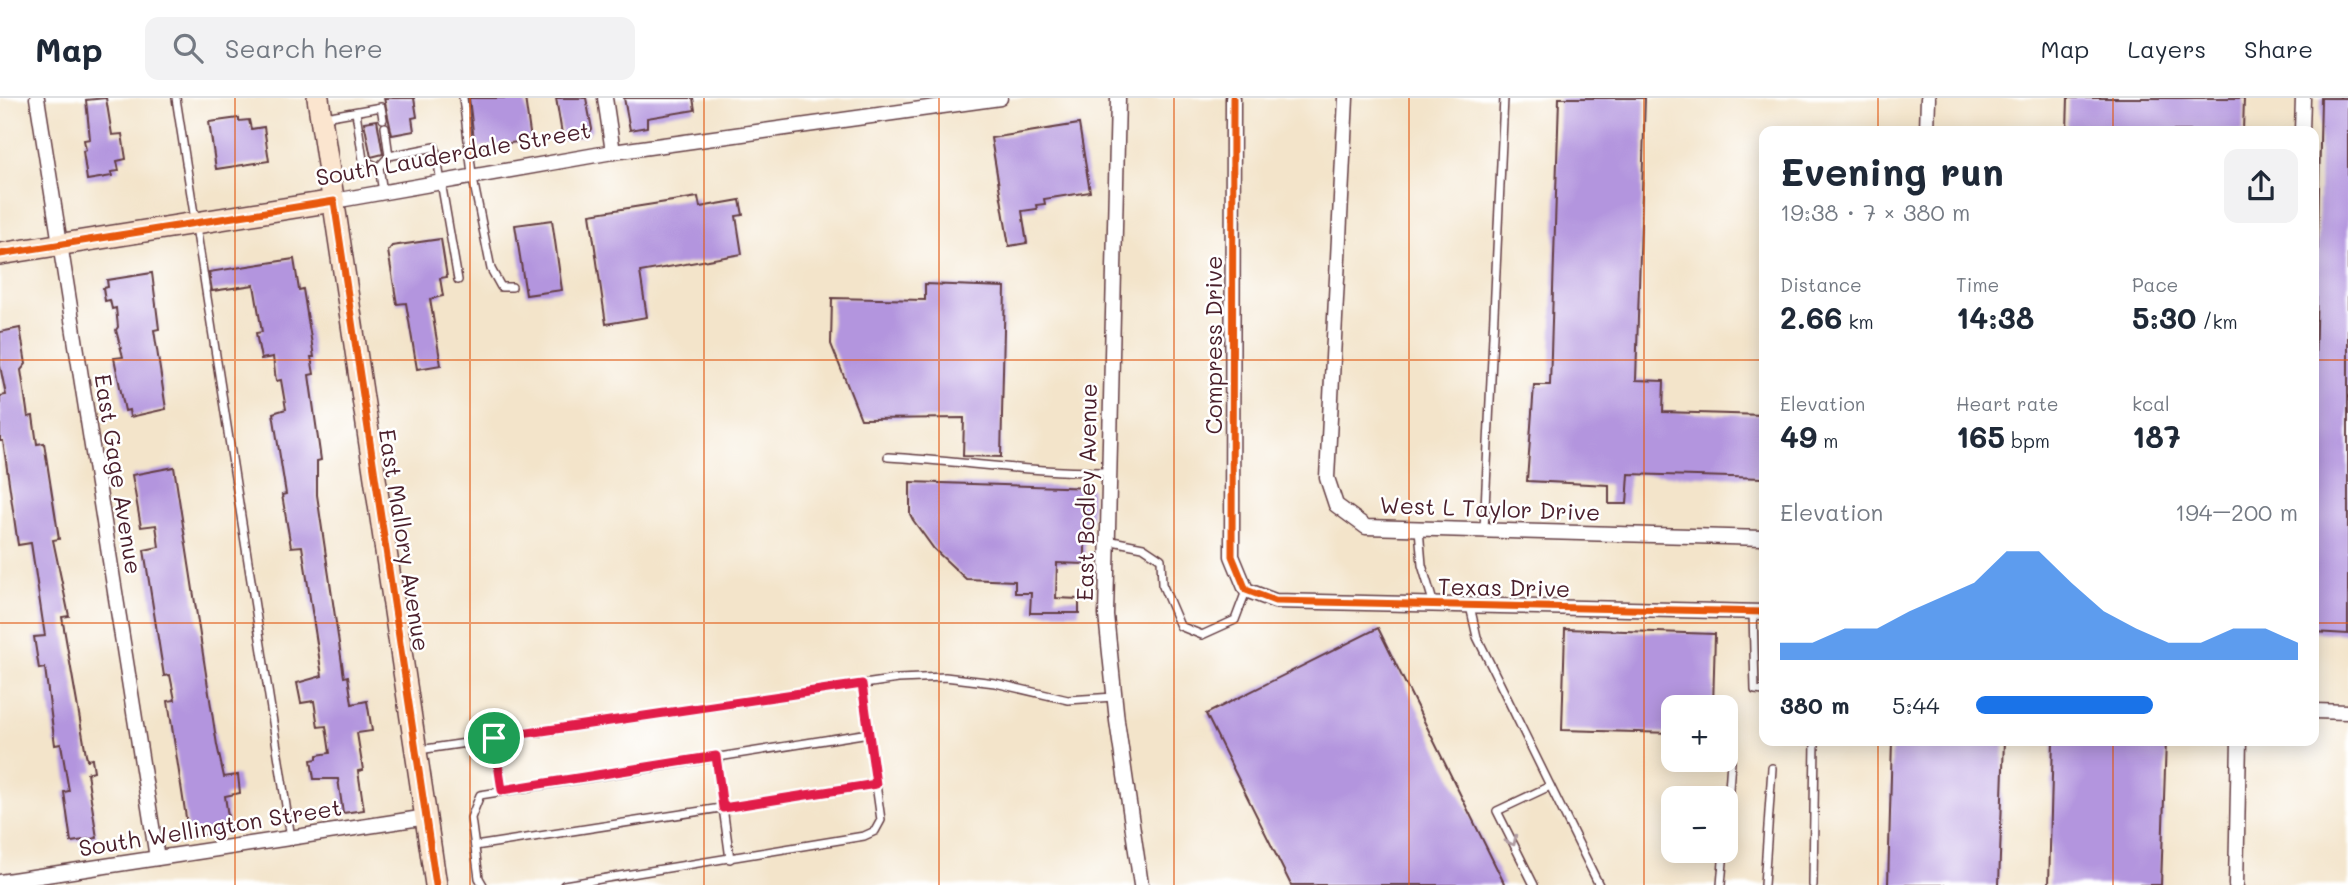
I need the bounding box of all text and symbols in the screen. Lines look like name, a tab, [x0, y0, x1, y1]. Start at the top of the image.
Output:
search box	[145, 17, 635, 80]
text: Map	[35, 27, 103, 70]
icon: search	[169, 29, 207, 67]
text: Search here	[225, 31, 383, 65]
text: Map	[2041, 33, 2089, 64]
text: Layers	[2127, 33, 2206, 64]
text: Share	[2244, 33, 2313, 64]
street label: South Lauderdale Street	[313, 114, 593, 192]
text: Evening run	[1780, 146, 2004, 196]
button: share	[2224, 149, 2298, 223]
text: 19:38 · 7 × 380 m	[1780, 197, 1970, 227]
street label: Compress Drive	[1198, 256, 1228, 434]
text: Distance	[1780, 272, 1862, 297]
text: Time	[1956, 272, 1999, 297]
text: Pace	[2132, 272, 2178, 297]
text: 2.66	[1780, 297, 1842, 337]
text: 14:38	[1956, 297, 2034, 337]
text: 5:30	[2132, 297, 2196, 337]
text: km	[1842, 309, 1874, 334]
text: /km	[2196, 309, 2238, 334]
street label: East Gage Avenue	[88, 372, 150, 576]
street label: East Bodley Avenue	[1069, 383, 1103, 601]
text: Elevation	[1780, 391, 1865, 416]
text: Heart rate	[1956, 391, 2059, 416]
text: kcal	[2132, 391, 2170, 416]
text: 49	[1780, 416, 1817, 456]
text: 165	[1956, 416, 2005, 456]
text: 187	[2132, 416, 2181, 456]
street label: East Mallory Avenue	[373, 427, 437, 653]
text: m	[1817, 428, 1838, 453]
text: bpm	[2005, 428, 2050, 453]
street label: West L Taylor Drive	[1379, 489, 1601, 527]
text: Elevation	[1780, 497, 1883, 527]
text: 194–200 m	[2175, 497, 2298, 527]
street label: Texas Drive	[1438, 571, 1570, 603]
text: 380 m	[1780, 690, 1849, 720]
text: 5:44	[1892, 690, 1940, 720]
map controls	[1661, 695, 1738, 863]
button: +	[1661, 695, 1738, 772]
pin	[464, 708, 524, 768]
icon: arrive	[475, 719, 513, 757]
button: −	[1661, 786, 1738, 863]
street label: South Wellington Street	[76, 791, 344, 863]
one-way arrow	[1504, 834, 1518, 846]

